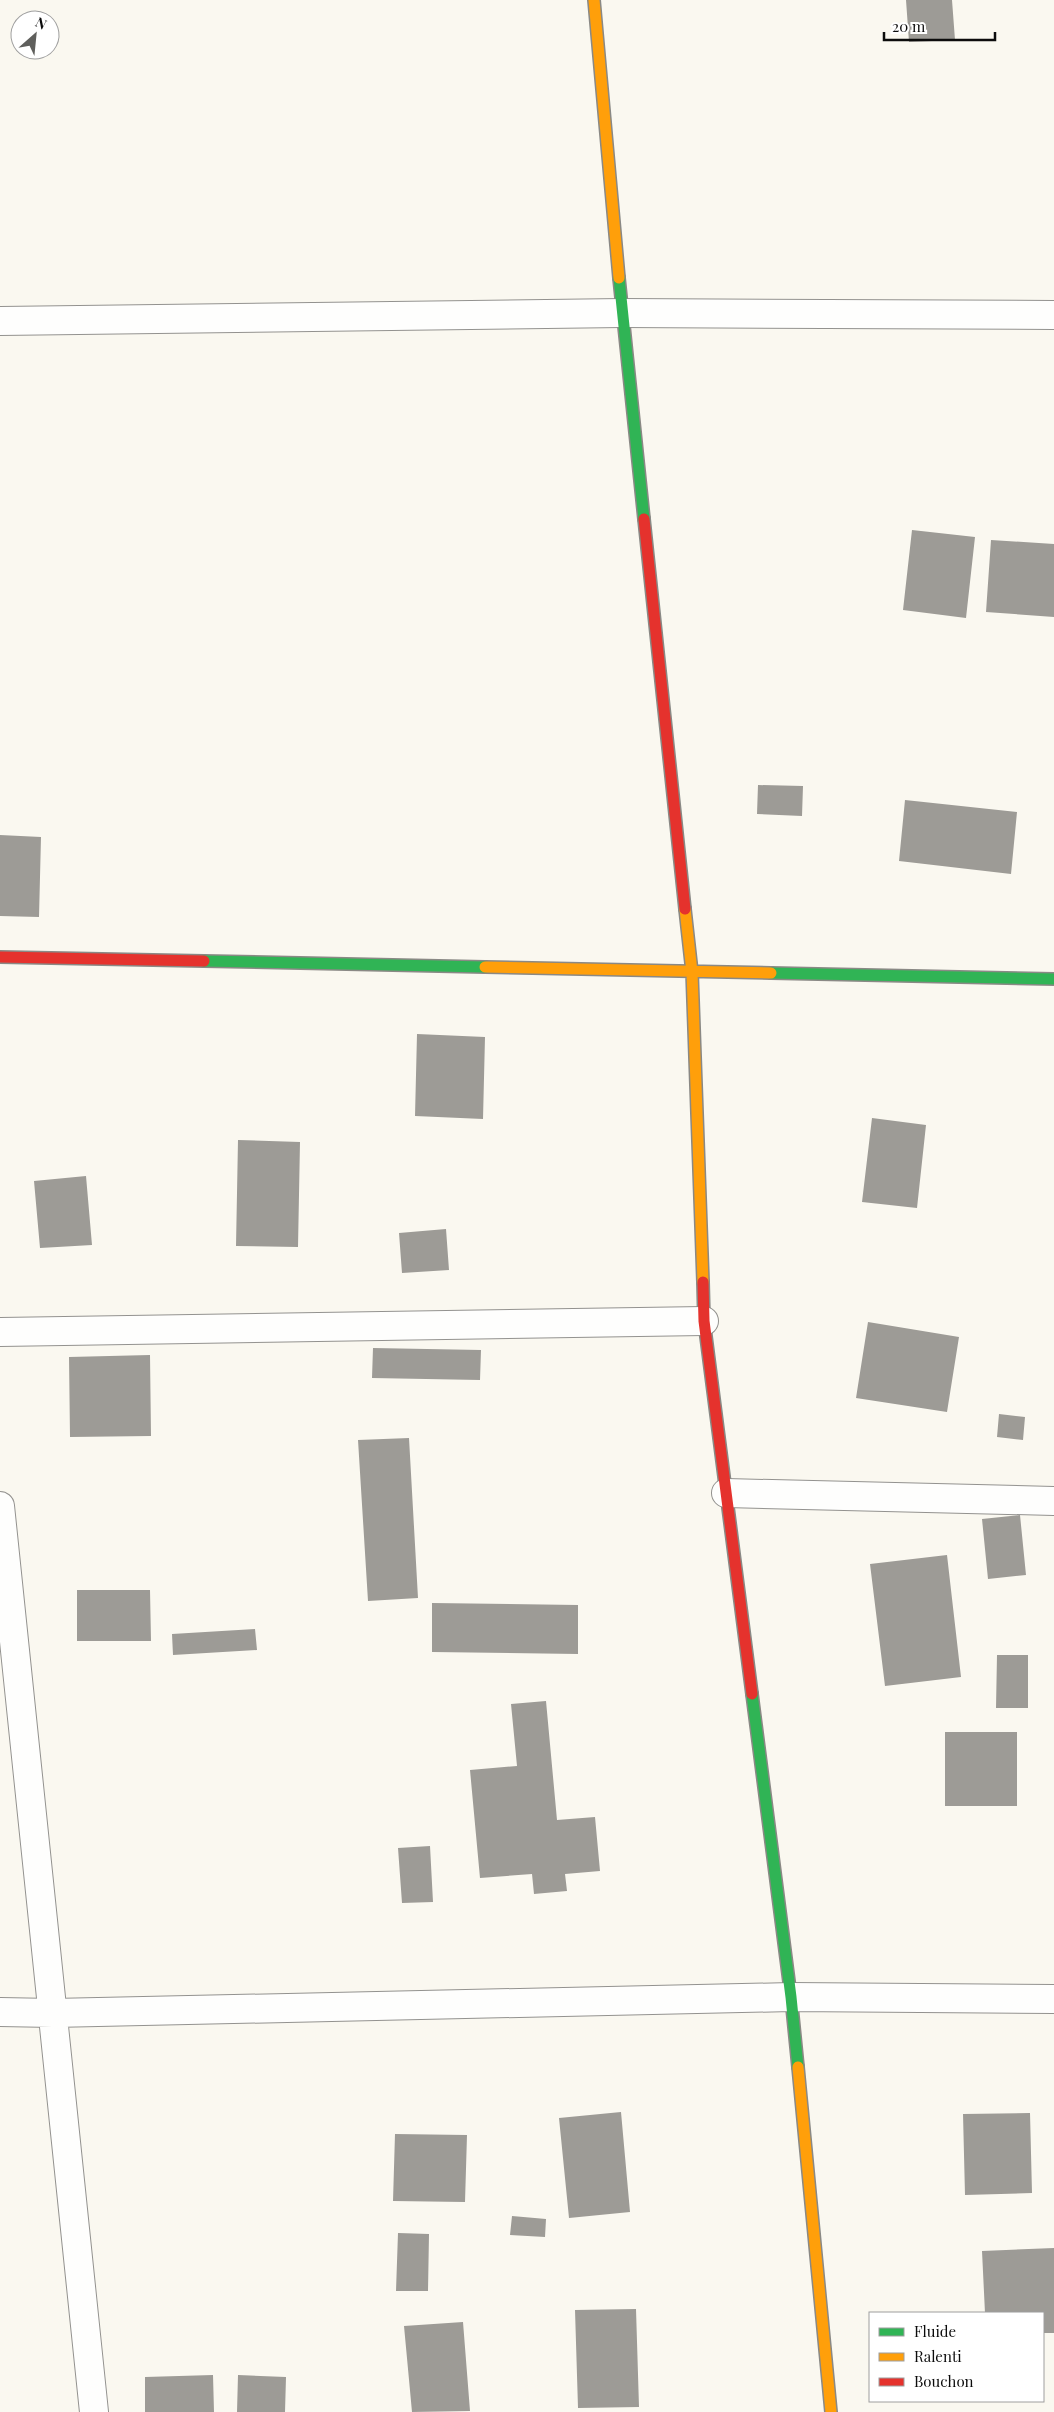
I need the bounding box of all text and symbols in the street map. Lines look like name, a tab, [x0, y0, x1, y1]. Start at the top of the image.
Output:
north arrow	[10, 10, 60, 60]
scale bar	[884, 10, 995, 42]
text: N	[32, 12, 50, 34]
text: 20 m	[892, 16, 926, 36]
legend	[869, 2312, 1044, 2402]
text: Fluide	[914, 2321, 956, 2341]
text: Ralenti	[914, 2346, 962, 2366]
text: Bouchon	[914, 2371, 974, 2391]

